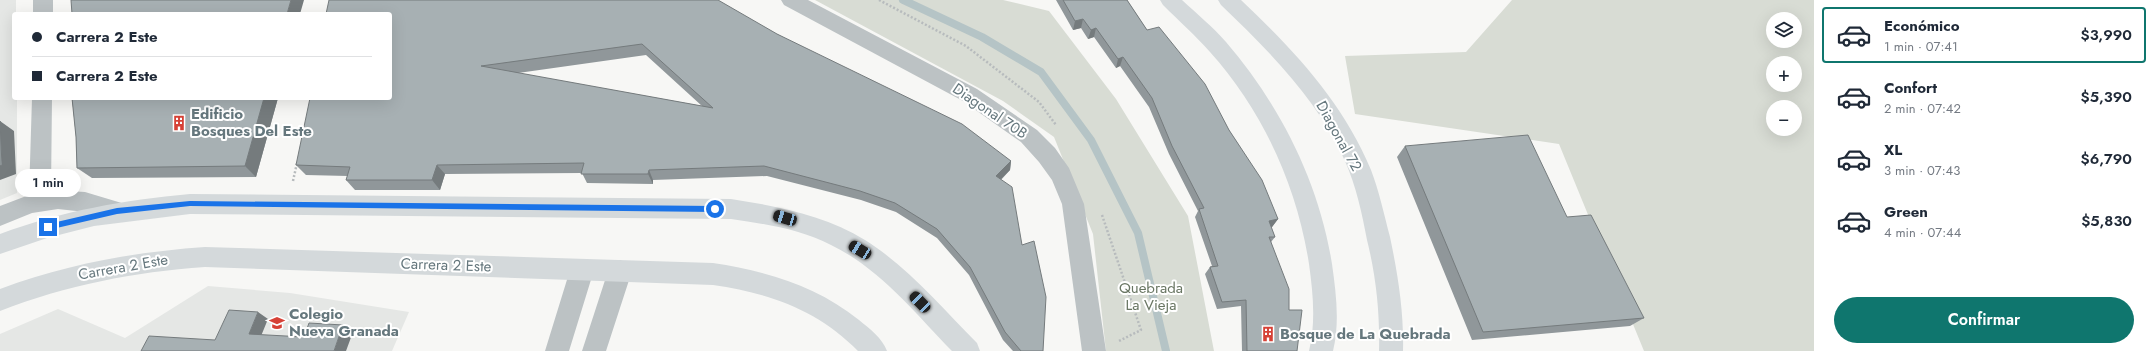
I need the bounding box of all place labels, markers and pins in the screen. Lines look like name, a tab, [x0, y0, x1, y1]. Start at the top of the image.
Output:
place label: Edificio Bosques Del Este	[191, 103, 312, 142]
building icon: Edificio Bosques Del Este	[170, 114, 188, 132]
place label: Colegio Nueva Granada	[289, 303, 399, 342]
school or university icon: Colegio Nueva Granada	[268, 314, 286, 332]
place label: Bosque de La Quebrada	[1280, 323, 1451, 345]
building icon: Bosque de La Quebrada	[1259, 325, 1277, 343]

